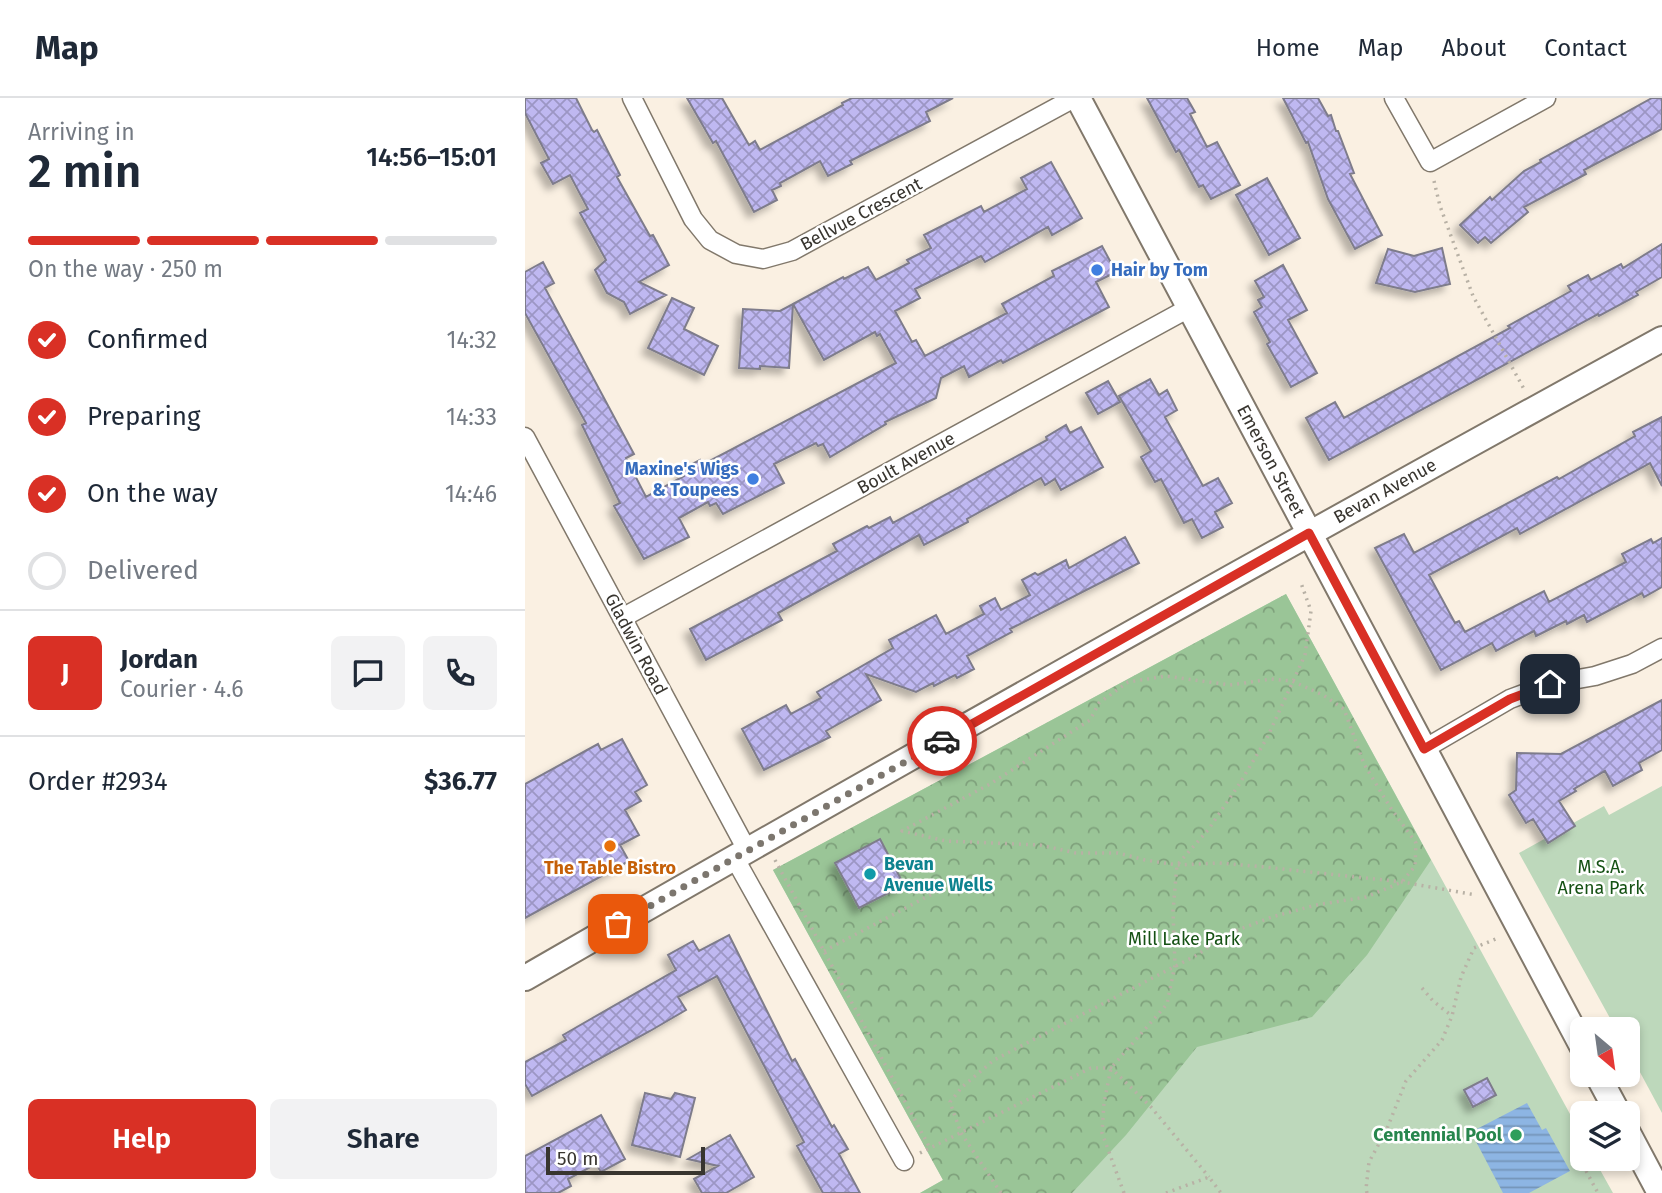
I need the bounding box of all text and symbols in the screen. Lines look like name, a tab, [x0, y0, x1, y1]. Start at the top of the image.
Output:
text: Map	[35, 28, 99, 68]
text: Home	[1256, 34, 1320, 62]
text: Map	[1358, 34, 1404, 62]
text: About	[1442, 34, 1506, 62]
text: Contact	[1544, 34, 1627, 62]
text: Arriving in	[28, 118, 135, 146]
text: 14:56–15:01	[366, 142, 497, 173]
text: 2 min	[28, 144, 141, 199]
street label: Bellvue Crescent	[796, 172, 926, 255]
text: On the way · 250 m	[28, 255, 223, 283]
place label: Hair by Tom	[1111, 259, 1208, 281]
marker: Hair by Tom	[1089, 262, 1105, 278]
icon: check	[28, 321, 66, 359]
text: Confirmed	[87, 324, 208, 355]
text: 14:32	[446, 326, 497, 354]
icon: check	[28, 398, 66, 436]
text: Preparing	[87, 401, 200, 432]
street label: Emerson Street	[1232, 401, 1310, 522]
text: 14:33	[446, 403, 497, 431]
street label: Boult Avenue	[853, 427, 959, 499]
street label: Bevan Avenue	[1330, 454, 1440, 528]
place label: Maxine's Wigs & Toupees	[625, 458, 739, 501]
marker: Maxine's Wigs & Toupees	[745, 471, 761, 487]
icon: check	[28, 475, 66, 513]
text: On the way	[87, 478, 218, 509]
text: 14:46	[445, 480, 497, 508]
text: Delivered	[87, 555, 199, 586]
street label: Gladwin Road	[600, 589, 672, 699]
button: chat	[331, 636, 405, 710]
button: phone	[423, 636, 497, 710]
text: Jordan	[120, 644, 198, 675]
pin	[1520, 654, 1580, 714]
text: J	[61, 658, 69, 689]
icon: home	[1531, 665, 1569, 703]
text: Courier · 4.6	[120, 675, 244, 703]
courier	[907, 706, 977, 776]
icon: car	[923, 722, 961, 760]
text: Order #2934	[28, 766, 168, 797]
text: $36.77	[424, 766, 497, 797]
marker: The Table Bistro	[602, 838, 618, 854]
place label: Bevan Avenue Wells	[883, 853, 993, 896]
park label: M.S.A. Arena Park	[1557, 856, 1645, 899]
place label: The Table Bistro	[544, 857, 676, 879]
marker: Bevan Avenue Wells	[862, 866, 878, 882]
pin	[588, 894, 648, 954]
icon: bag	[599, 905, 637, 943]
park label: Mill Lake Park	[1128, 928, 1241, 950]
north arrow	[1570, 1017, 1640, 1087]
map controls	[1570, 1017, 1640, 1171]
button: Help	[28, 1099, 256, 1179]
button: Share	[270, 1099, 497, 1179]
button: layers	[1570, 1101, 1640, 1171]
place label: Centennial Pool	[1373, 1124, 1503, 1146]
marker: Centennial Pool	[1508, 1127, 1524, 1143]
scale bar	[546, 1144, 705, 1176]
text: 50 m	[557, 1147, 598, 1170]

